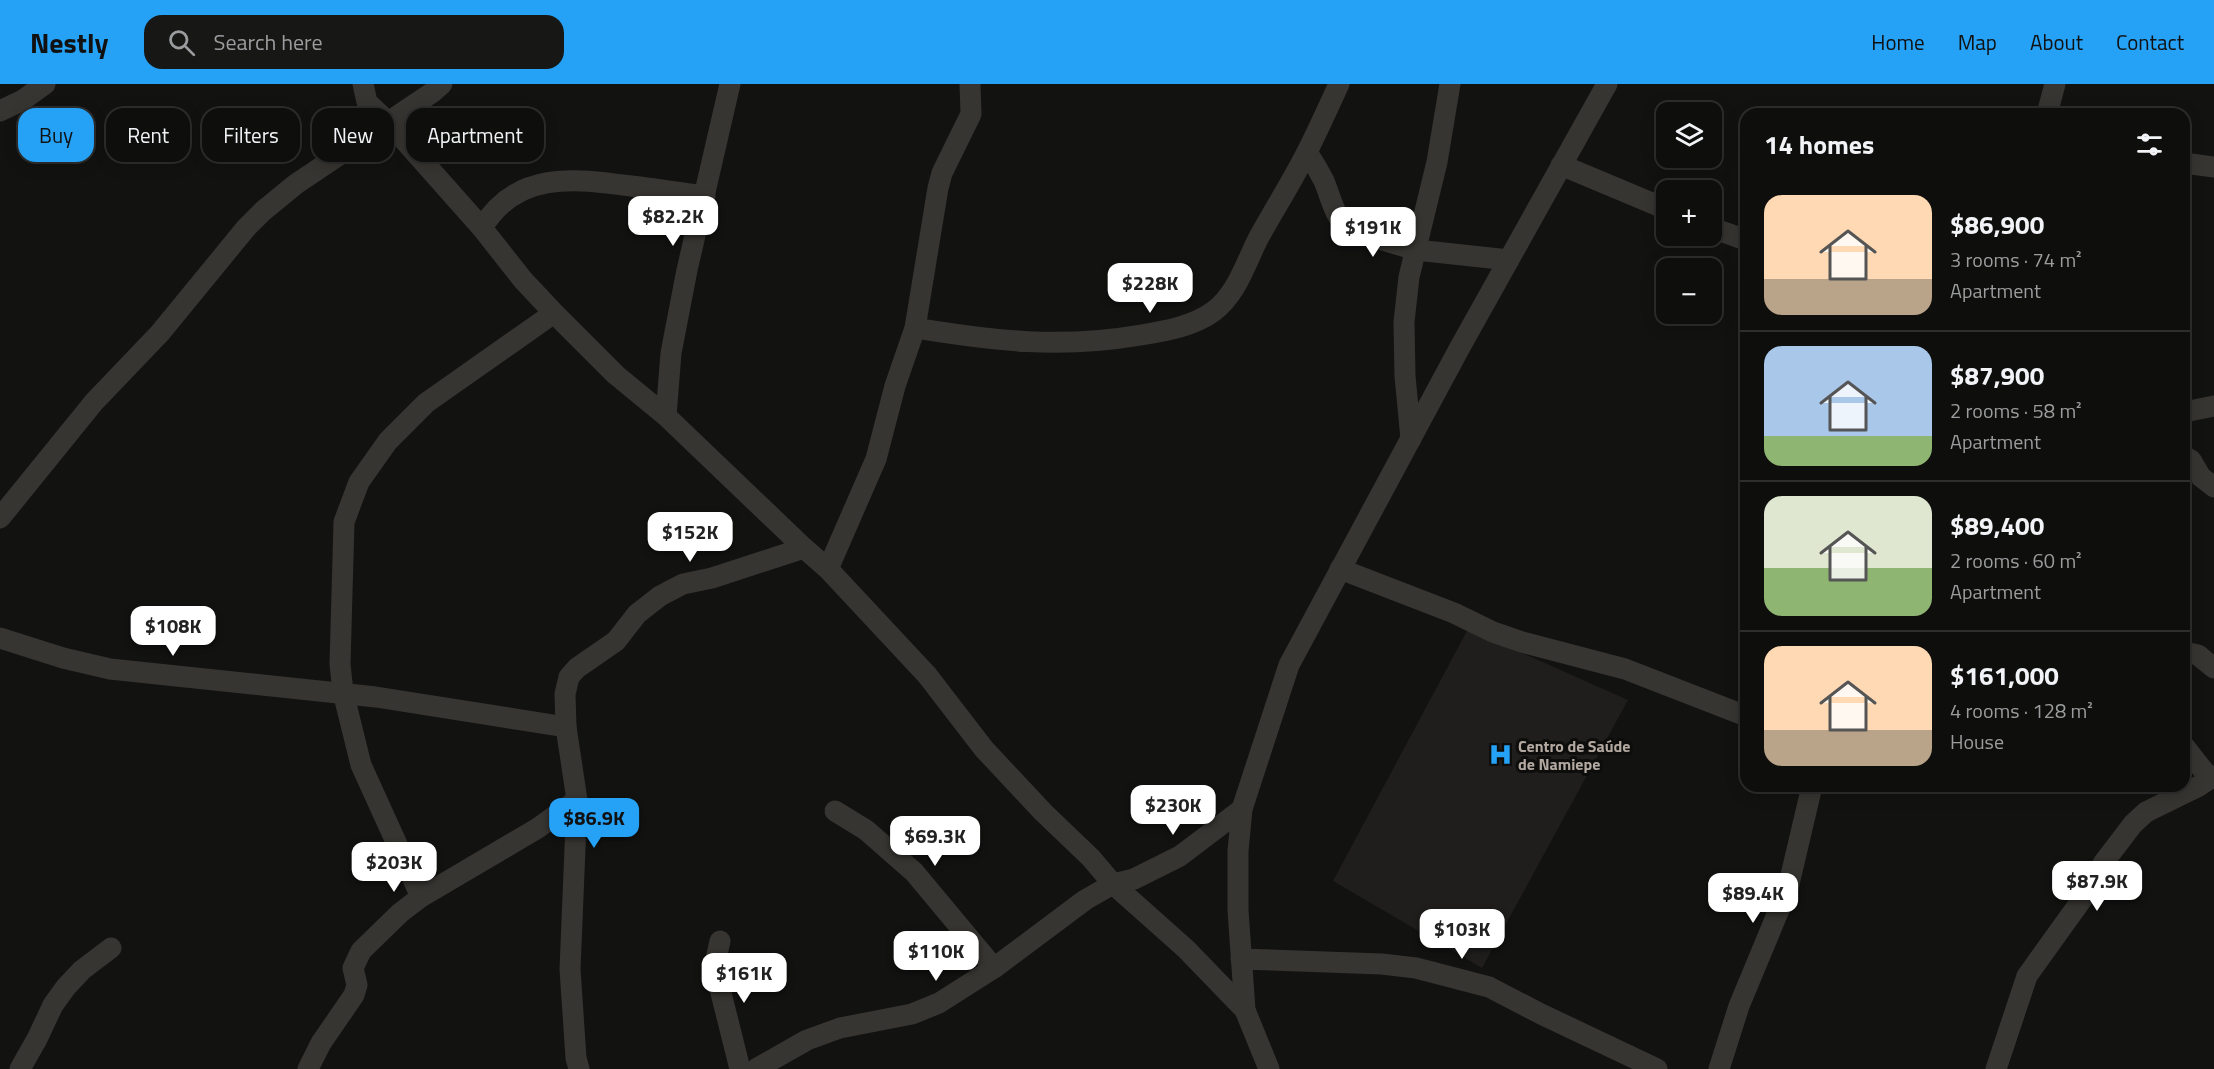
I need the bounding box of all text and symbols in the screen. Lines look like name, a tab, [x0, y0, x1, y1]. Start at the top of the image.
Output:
search box	[144, 15, 564, 69]
text: Nestly	[30, 21, 108, 64]
text: Search here	[213, 25, 323, 59]
icon: search	[165, 26, 198, 59]
text: Home	[1871, 26, 1925, 58]
text: Map	[1958, 26, 1997, 58]
text: About	[2030, 26, 2083, 58]
text: Contact	[2116, 26, 2184, 58]
map controls	[1656, 102, 1722, 324]
button: layers	[1656, 102, 1722, 168]
chip: Buy	[18, 108, 94, 162]
chip: Rent	[106, 108, 190, 162]
chip: Filters	[202, 108, 300, 162]
chip: New	[312, 108, 394, 162]
chip: Apartment	[406, 108, 544, 162]
text: 14 homes	[1764, 125, 1874, 164]
icon: filters	[2133, 128, 2166, 161]
button: +	[1656, 180, 1722, 246]
pin: $82.2K	[624, 196, 722, 247]
text: $82.2K	[642, 200, 704, 231]
text: $86,900	[1950, 205, 2044, 244]
pin: $191K	[1331, 207, 1415, 258]
text: $191K	[1345, 211, 1401, 242]
icon: home	[1812, 219, 1884, 291]
text: 3 rooms · 74 m²	[1950, 244, 2082, 275]
button: −	[1656, 258, 1722, 324]
pin: $228K	[1108, 263, 1192, 314]
text: $228K	[1122, 267, 1178, 298]
text: Apartment	[1950, 275, 2041, 306]
text: $87,900	[1950, 356, 2044, 395]
icon: home	[1812, 370, 1884, 442]
text: 2 rooms · 58 m²	[1950, 395, 2082, 426]
text: Apartment	[1950, 426, 2041, 457]
text: $89,400	[1950, 506, 2044, 545]
pin: $152K	[648, 512, 732, 563]
text: $152K	[662, 516, 718, 547]
icon: home	[1812, 520, 1884, 592]
text: 2 rooms · 60 m²	[1950, 545, 2082, 576]
text: Apartment	[1950, 576, 2041, 607]
pin: $108K	[131, 606, 215, 657]
text: $108K	[145, 610, 201, 641]
text: $161,000	[1950, 656, 2059, 695]
icon: home	[1812, 670, 1884, 742]
text: 4 rooms · 128 m²	[1950, 695, 2093, 726]
text: House	[1950, 726, 2004, 757]
place label: Centro de Saúde de Namiepe	[1518, 734, 1631, 776]
hospital icon: Centro de Saúde de Namiepe	[1487, 742, 1513, 768]
pin: $230K	[1131, 785, 1215, 836]
text: $230K	[1145, 789, 1201, 820]
pin: $86.9K	[545, 798, 643, 849]
text: $86.9K	[563, 802, 625, 833]
pin: $69.3K	[886, 816, 984, 867]
text: $69.3K	[904, 820, 966, 851]
pin: $203K	[352, 842, 436, 893]
text: $203K	[366, 846, 422, 877]
pin: $87.9K	[2048, 861, 2146, 912]
text: $87.9K	[2066, 865, 2128, 896]
pin: $89.4K	[1704, 873, 1802, 924]
text: $89.4K	[1722, 877, 1784, 908]
pin: $103K	[1420, 909, 1504, 960]
text: $103K	[1434, 913, 1490, 944]
pin: $110K	[894, 931, 978, 982]
text: $110K	[908, 935, 964, 966]
pin: $161K	[702, 953, 786, 1004]
text: $161K	[716, 957, 772, 988]

